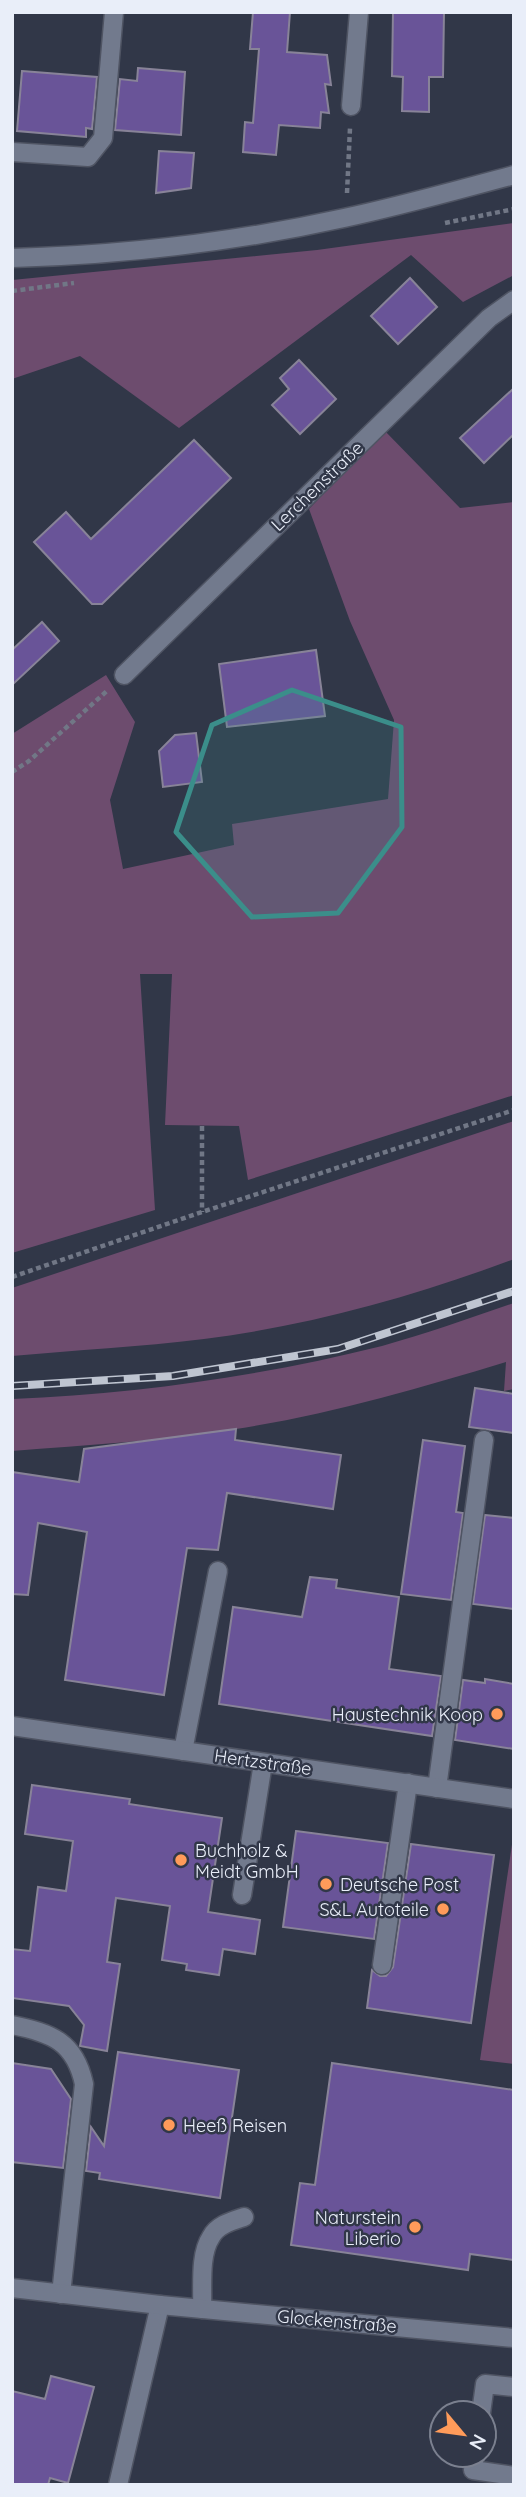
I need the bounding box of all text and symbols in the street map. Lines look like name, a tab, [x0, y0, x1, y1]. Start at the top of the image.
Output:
street label: Lerchenstraße	[266, 436, 368, 536]
place label: Haustechnik Koop	[332, 1703, 483, 1726]
marker: Haustechnik Koop	[489, 1706, 505, 1722]
street label: Hertzstraße	[213, 1744, 313, 1780]
place label: Buchholz & Meidt GmbH	[195, 1839, 299, 1883]
marker: Buchholz & Meidt GmbH	[173, 1852, 189, 1868]
place label: Deutsche Post	[340, 1873, 459, 1896]
marker: Deutsche Post	[318, 1876, 334, 1892]
place label: S&L Autoteile	[319, 1898, 429, 1921]
marker: S&L Autoteile	[435, 1901, 451, 1917]
place label: Heeß Reisen	[183, 2114, 287, 2137]
marker: Heeß Reisen	[161, 2117, 177, 2133]
place label: Naturstein Liberio	[315, 2206, 401, 2250]
marker: Naturstein Liberio	[407, 2219, 423, 2235]
street label: Glockenstraße	[276, 2304, 398, 2338]
north arrow	[428, 2399, 498, 2469]
text: N	[464, 2430, 492, 2454]

